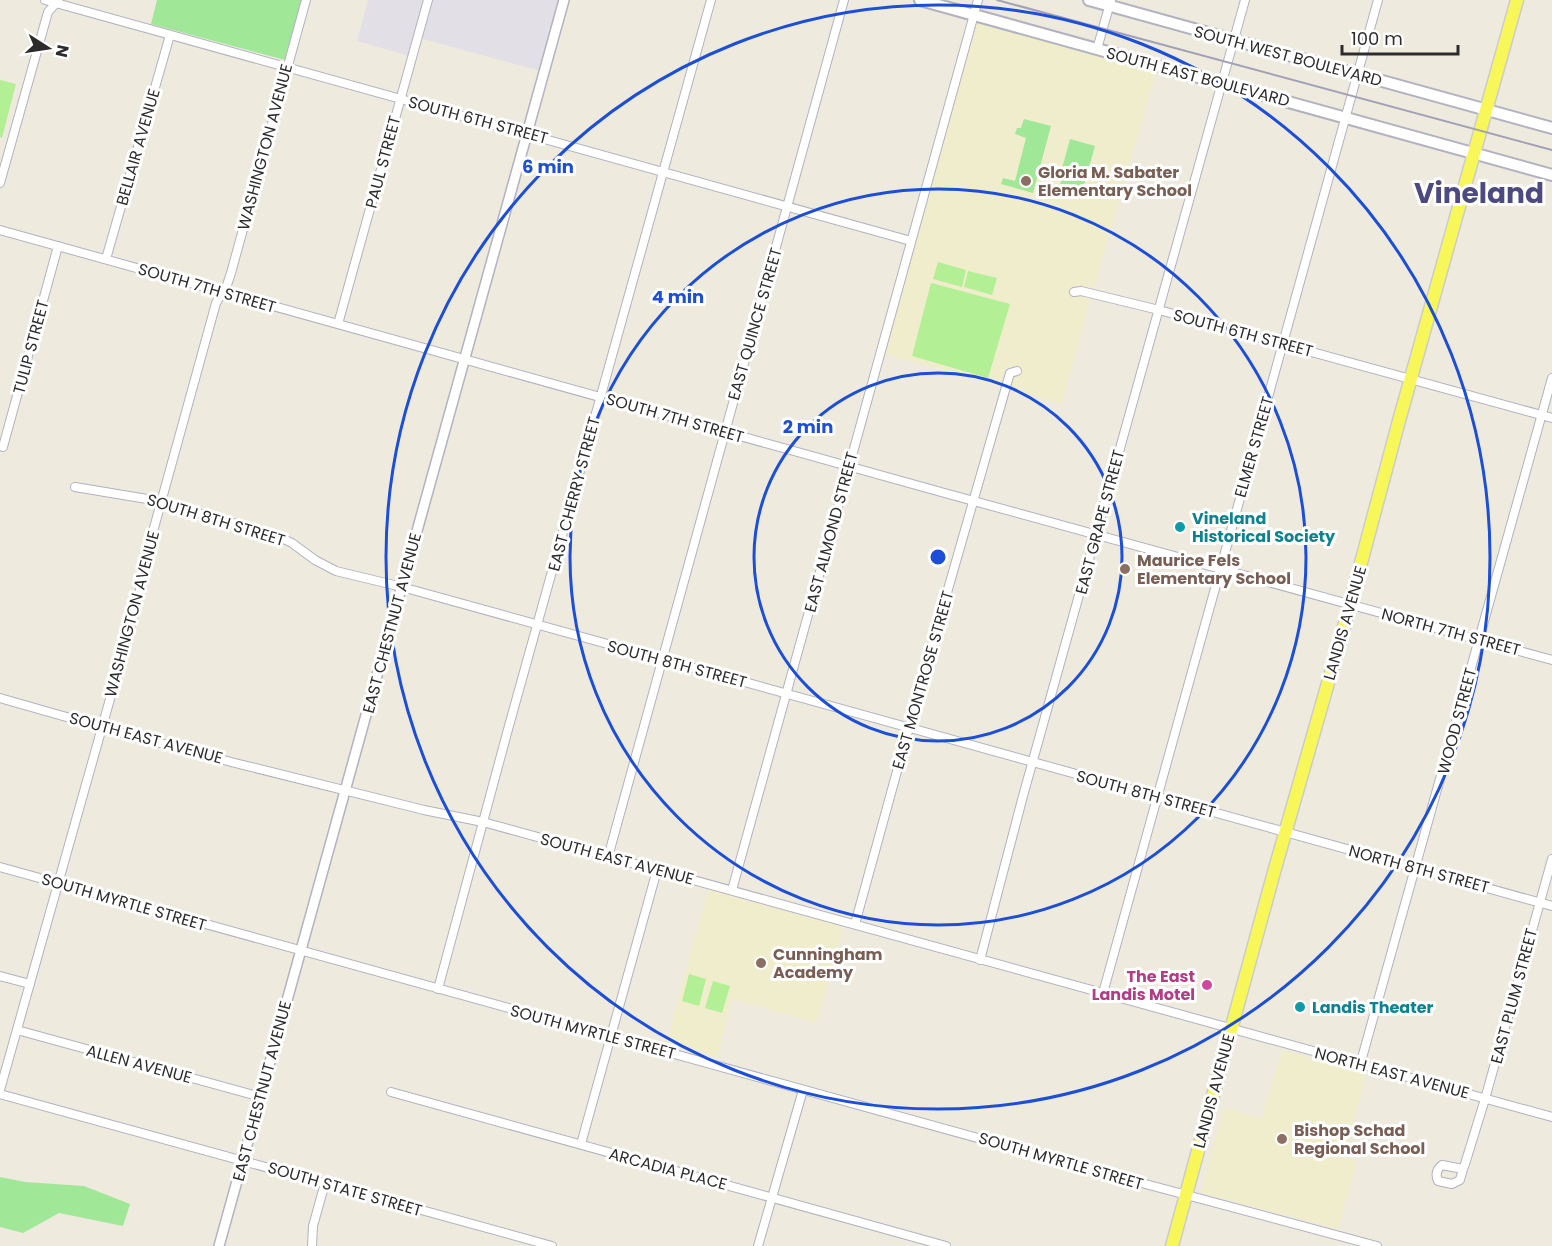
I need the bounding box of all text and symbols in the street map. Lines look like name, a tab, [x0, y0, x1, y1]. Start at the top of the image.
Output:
north arrow	[18, 18, 78, 78]
scale bar	[1342, 18, 1458, 56]
street label: SOUTH WEST BOULEVARD	[1191, 20, 1385, 92]
text: 100 m	[1351, 26, 1403, 51]
street label: SOUTH EAST BOULEVARD	[1104, 41, 1292, 113]
text: N	[50, 43, 75, 59]
street label: WASHINGTON AVENUE	[232, 61, 298, 233]
street label: BELLAIR AVENUE	[110, 86, 166, 208]
street label: SOUTH 6TH STREET	[406, 90, 551, 150]
street label: PAUL STREET	[360, 113, 406, 211]
text: 6 min	[522, 154, 574, 179]
place label: Gloria M. Sabater Elementary School	[1038, 161, 1192, 202]
marker: Gloria M. Sabater Elementary School	[1019, 174, 1033, 188]
district label: Vineland	[1414, 174, 1544, 213]
street label: EAST QUINCE STREET	[722, 245, 788, 403]
street label: SOUTH 7TH STREET	[135, 257, 279, 319]
text: 4 min	[652, 284, 704, 309]
street label: TULIP STREET	[7, 297, 55, 397]
street label: SOUTH 6TH STREET	[1171, 303, 1316, 363]
street label: SOUTH 7TH STREET	[603, 387, 747, 449]
street label: ELMER STREET	[1229, 394, 1279, 500]
street label: EAST CHERRY STREET	[542, 414, 606, 574]
text: 2 min	[783, 414, 833, 439]
street label: EAST GRAPE STREET	[1070, 447, 1130, 597]
street label: EAST ALMOND STREET	[799, 449, 864, 615]
street label: SOUTH 8TH STREET	[144, 488, 288, 552]
place label: Vineland Historical Society	[1192, 507, 1336, 548]
marker: Vineland Historical Society	[1173, 520, 1187, 534]
street label: WASHINGTON AVENUE	[99, 528, 165, 700]
street label: EAST CHESTNUT AVENUE	[357, 530, 427, 716]
centre of rings	[928, 547, 948, 567]
place label: Maurice Fels Elementary School	[1137, 549, 1291, 590]
marker: Maurice Fels Elementary School	[1118, 562, 1132, 576]
street label: LANDIS AVENUE	[1318, 563, 1372, 683]
street label: EAST MONTROSE STREET	[887, 588, 960, 772]
street label: NORTH 7TH STREET	[1379, 602, 1523, 662]
street label: SOUTH 8TH STREET	[605, 634, 750, 694]
street label: WOOD STREET	[1432, 665, 1482, 777]
street label: SOUTH EAST AVENUE	[67, 706, 225, 770]
street label: SOUTH 8TH STREET	[1074, 764, 1219, 824]
street label: SOUTH EAST AVENUE	[538, 827, 696, 891]
street label: NORTH 8TH STREET	[1346, 839, 1492, 899]
street label: SOUTH MYRTLE STREET	[39, 867, 209, 937]
street label: EAST PLUM STREET	[1485, 925, 1543, 1066]
place label: Cunningham Academy	[773, 943, 883, 984]
marker: Cunningham Academy	[754, 956, 768, 970]
place label: The East Landis Motel	[1092, 965, 1195, 1006]
marker: The East Landis Motel	[1200, 978, 1214, 992]
place label: Landis Theater	[1312, 996, 1433, 1019]
street label: EAST CHESTNUT AVENUE	[227, 998, 297, 1184]
street label: SOUTH MYRTLE STREET	[508, 999, 679, 1065]
marker: Landis Theater	[1293, 1000, 1307, 1014]
street label: LANDIS AVENUE	[1188, 1031, 1240, 1151]
street label: ALLEN AVENUE	[84, 1039, 194, 1089]
street label: NORTH EAST AVENUE	[1312, 1041, 1472, 1105]
place label: Bishop Schad Regional School	[1294, 1119, 1425, 1160]
street label: SOUTH MYRTLE STREET	[976, 1126, 1146, 1196]
marker: Bishop Schad Regional School	[1275, 1132, 1289, 1146]
street label: ARCADIA PLACE	[606, 1142, 730, 1196]
street label: SOUTH STATE STREET	[265, 1156, 425, 1222]

